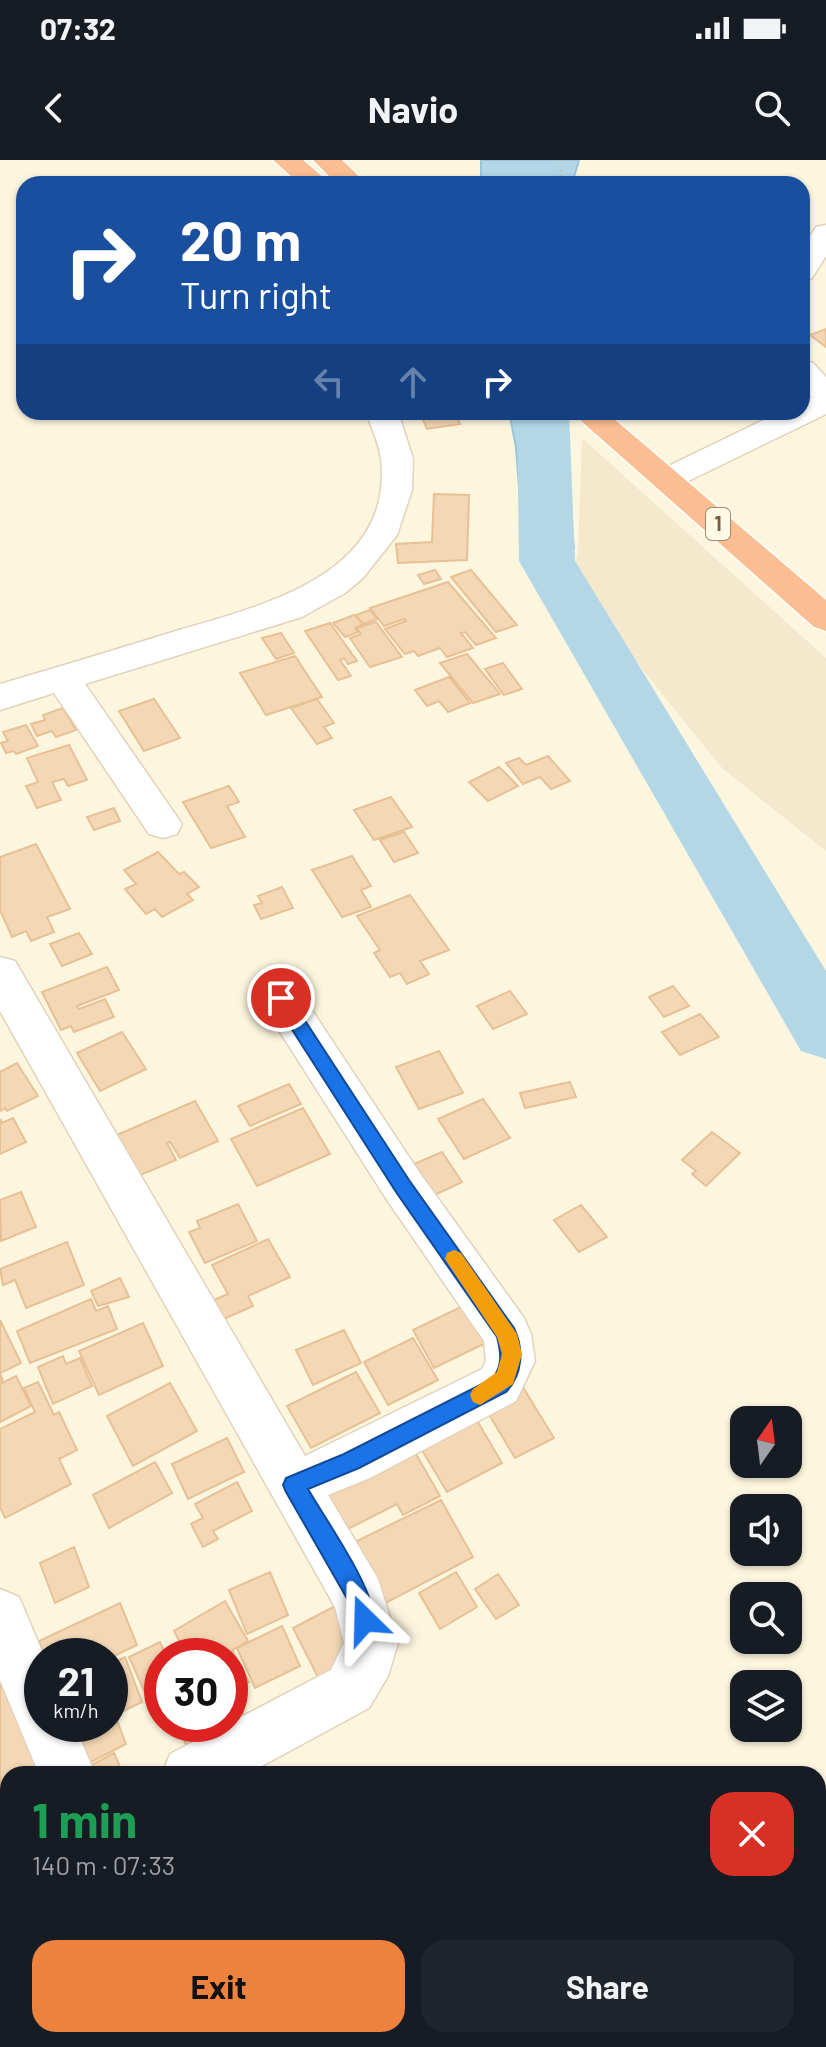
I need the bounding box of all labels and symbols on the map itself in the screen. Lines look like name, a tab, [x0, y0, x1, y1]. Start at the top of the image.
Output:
road number: 1	[706, 508, 730, 540]
pin	[247, 964, 315, 1032]
north arrow	[730, 1406, 802, 1478]
position arrow	[323, 1578, 407, 1662]
speed limit sign: 30	[144, 1638, 248, 1742]

